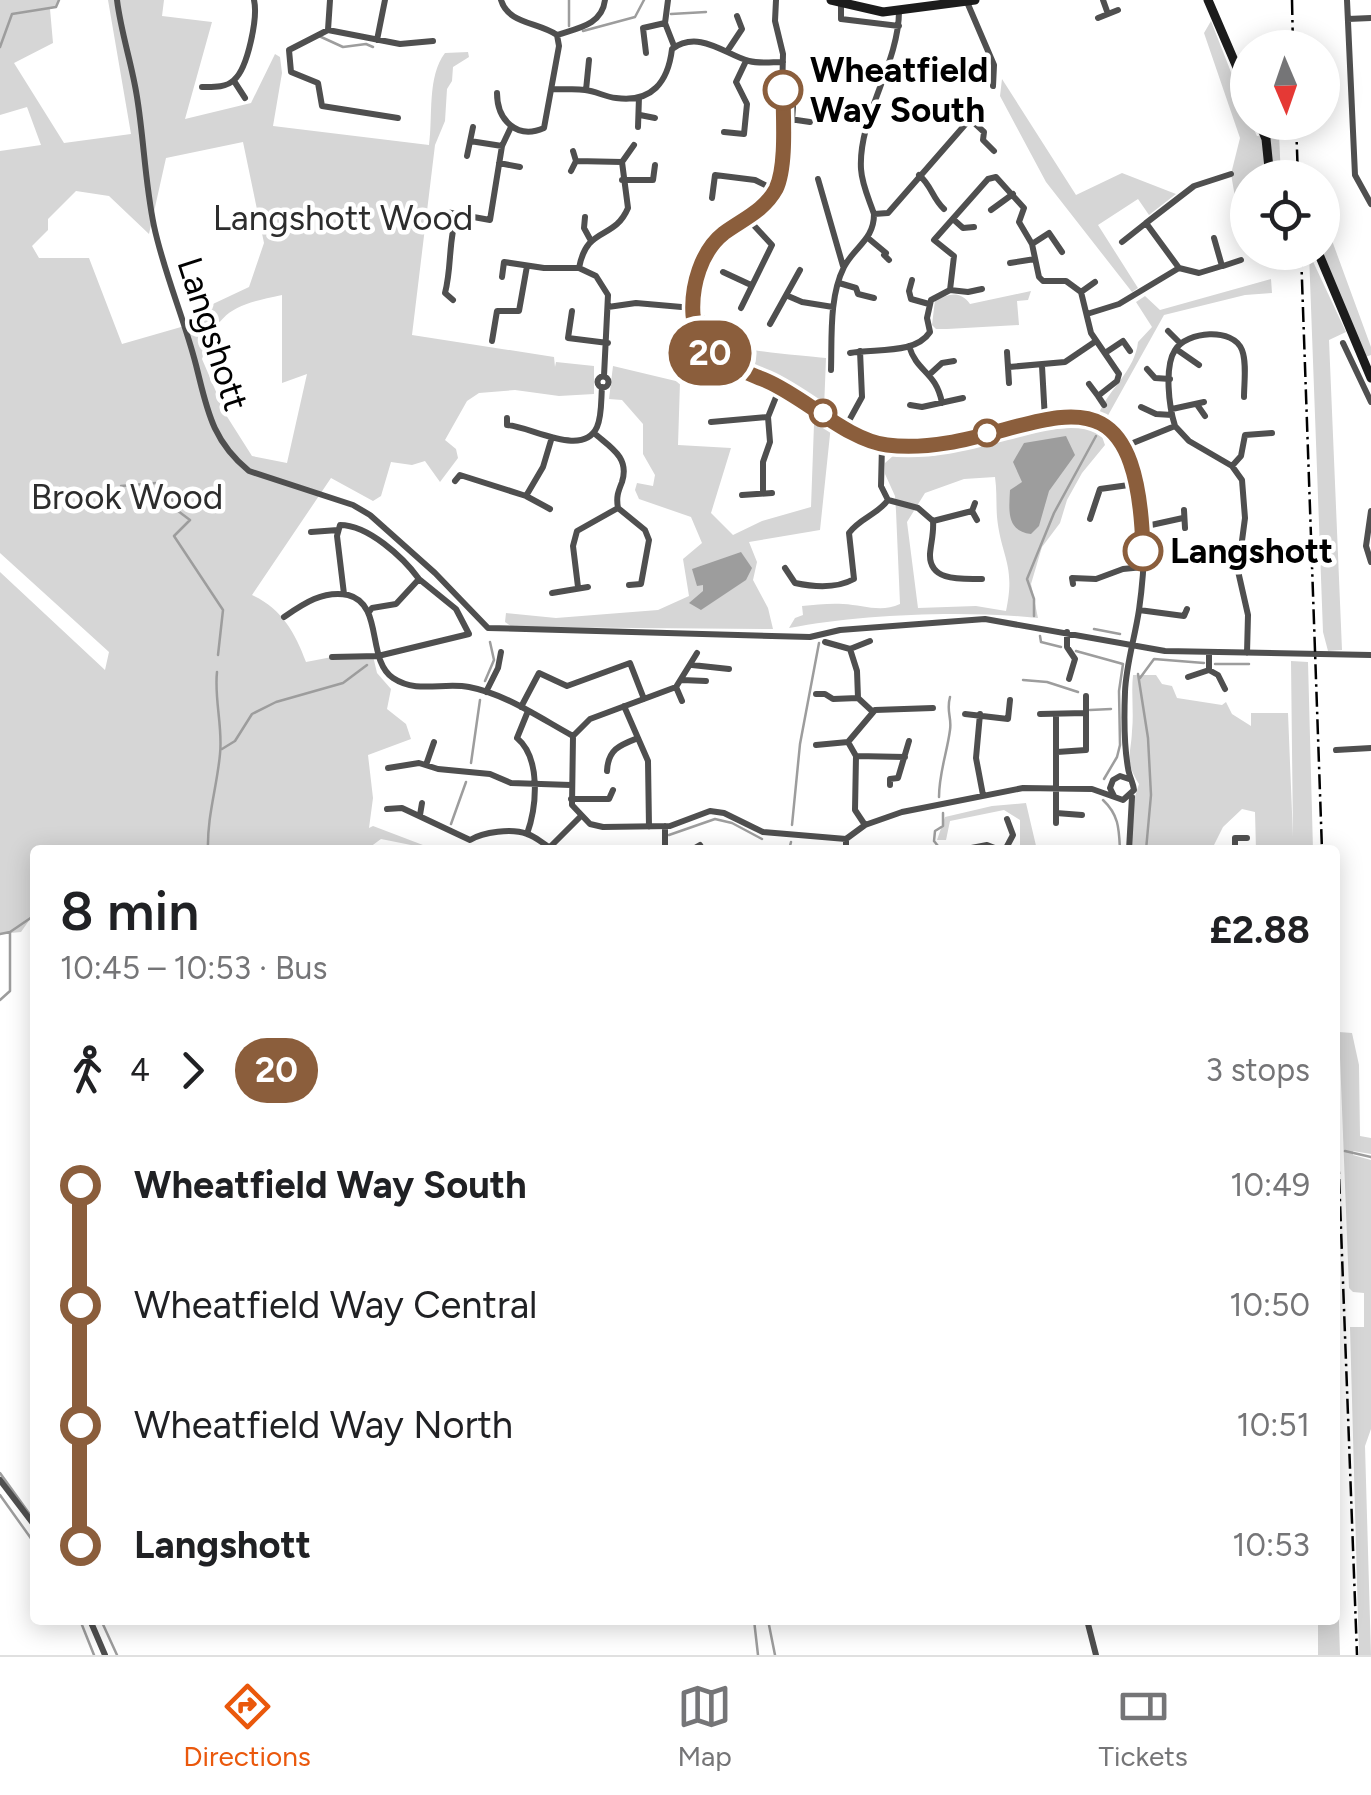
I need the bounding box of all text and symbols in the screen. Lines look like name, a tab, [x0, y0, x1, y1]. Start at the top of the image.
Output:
north arrow	[1230, 30, 1340, 140]
map controls	[1230, 30, 1340, 270]
place label: Wheatfield Way South	[810, 49, 988, 131]
marker: Wheatfield Way South	[764, 71, 802, 109]
button: locate	[1230, 160, 1340, 270]
park label: Langshott Wood	[213, 197, 473, 239]
street label: Langshott	[169, 252, 257, 416]
line badge: 20	[665, 320, 755, 386]
text: 20	[689, 332, 731, 374]
unlabelled marker	[810, 400, 836, 426]
unlabelled marker	[974, 420, 1000, 446]
park label: Brook Wood	[31, 476, 223, 518]
place label: Langshott	[1170, 530, 1333, 572]
marker: Langshott	[1124, 532, 1162, 570]
text: 8 min	[60, 878, 199, 944]
text: £2.88	[1209, 907, 1310, 953]
text: 10:45 – 10:53 · Bus	[60, 949, 327, 987]
icon: walk	[60, 1043, 115, 1098]
icon: forward	[165, 1043, 220, 1098]
text: 20	[255, 1049, 298, 1091]
text: 4	[130, 1051, 150, 1089]
text: 3 stops	[1205, 1051, 1310, 1089]
text: Wheatfield Way South	[134, 1162, 527, 1208]
text: 10:49	[1230, 1166, 1310, 1204]
text: Wheatfield Way Central	[134, 1282, 537, 1328]
text: 10:50	[1229, 1286, 1310, 1324]
text: Wheatfield Way North	[134, 1402, 513, 1448]
text: 10:51	[1237, 1406, 1310, 1444]
text: Langshott	[134, 1522, 311, 1568]
text: 10:53	[1232, 1526, 1310, 1564]
tab: Directions	[183, 1679, 311, 1773]
tab: Map	[677, 1679, 732, 1773]
tab: Tickets	[1099, 1679, 1188, 1773]

